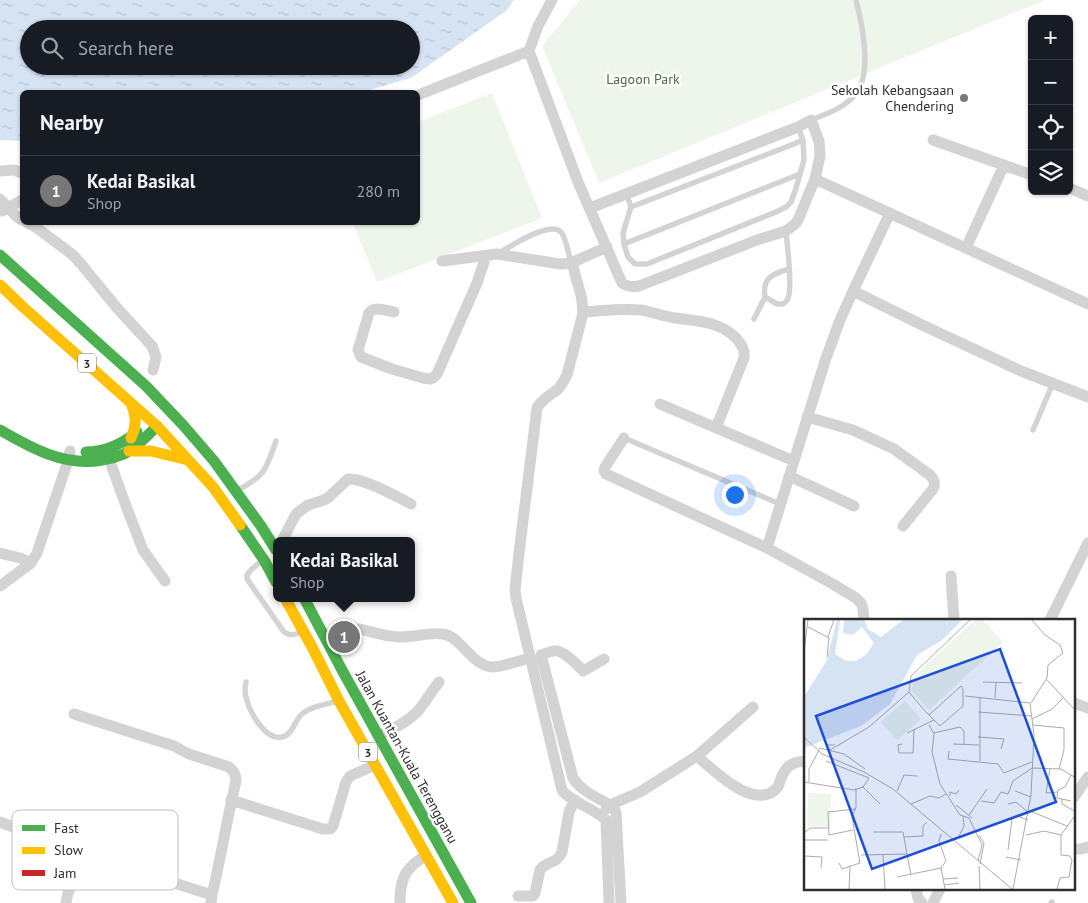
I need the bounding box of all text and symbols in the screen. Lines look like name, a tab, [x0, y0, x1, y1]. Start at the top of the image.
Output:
map controls	[1028, 15, 1073, 195]
button: +	[1028, 15, 1073, 60]
search box	[20, 20, 420, 75]
icon: search	[38, 34, 66, 62]
text: Search here	[78, 36, 174, 60]
button: −	[1028, 60, 1073, 105]
park label: Lagoon Park	[606, 70, 680, 88]
place label: Sekolah Kebangsaan Chendering	[831, 81, 954, 115]
marker: Sekolah Kebangsaan Chendering	[958, 92, 970, 104]
button: locate	[1028, 105, 1073, 150]
text: Nearby	[40, 109, 103, 136]
button: layers	[1028, 150, 1073, 195]
text: Kedai Basikal	[87, 169, 195, 193]
text: 1	[51, 181, 61, 201]
text: 280 m	[357, 181, 400, 201]
text: Shop	[87, 193, 121, 213]
road number: 3	[78, 353, 96, 372]
your location	[722, 482, 748, 508]
popup	[273, 537, 415, 602]
text: Kedai Basikal	[290, 548, 398, 572]
text: Shop	[290, 572, 324, 592]
pin: 1	[328, 618, 360, 656]
inset map	[804, 619, 1076, 890]
street label: Jalan Kuantan-Kuala Terengganu	[351, 667, 462, 847]
road number: 3	[359, 742, 377, 762]
legend	[12, 810, 178, 890]
text: Fast	[54, 819, 79, 837]
text: Slow	[54, 841, 84, 859]
text: Jam	[53, 864, 76, 882]

